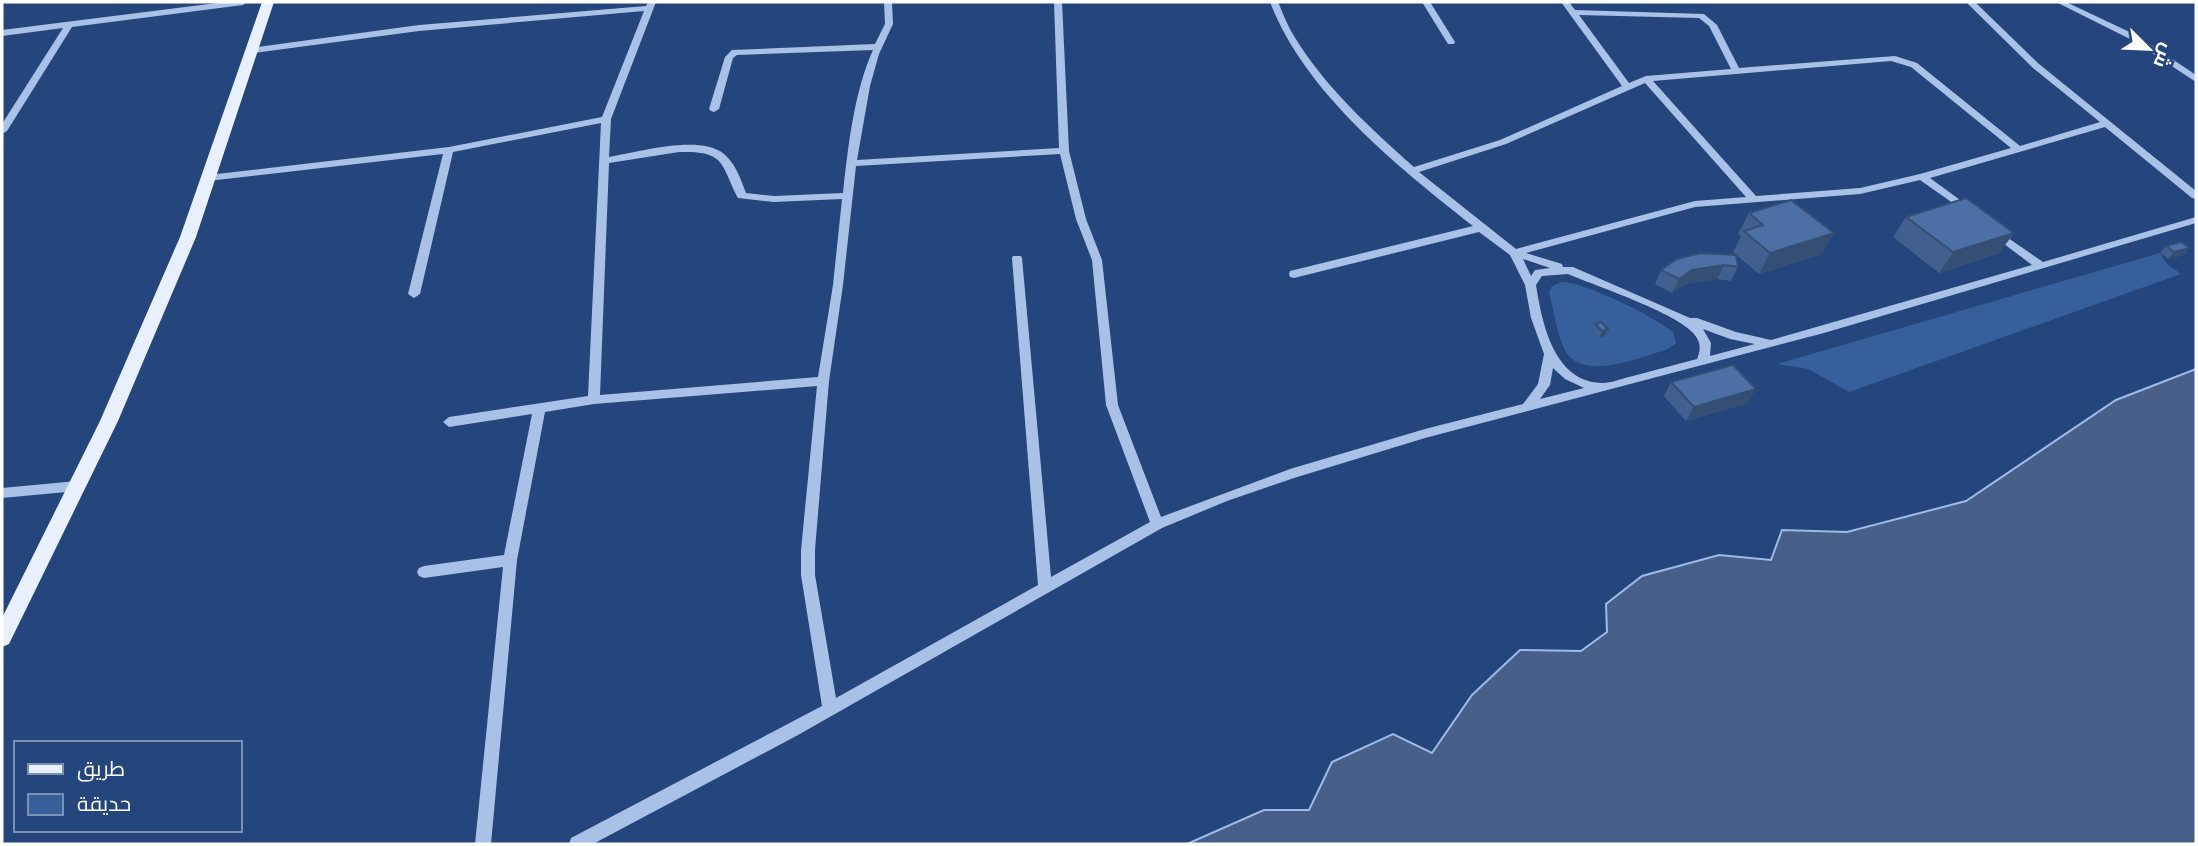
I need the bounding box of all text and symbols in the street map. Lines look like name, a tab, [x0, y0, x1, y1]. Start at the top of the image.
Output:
north arrow	[2114, 14, 2184, 84]
text: ش	[2149, 40, 2178, 71]
legend	[14, 741, 242, 832]
text: طريق	[77, 759, 125, 782]
text: حديقة	[77, 794, 131, 815]

